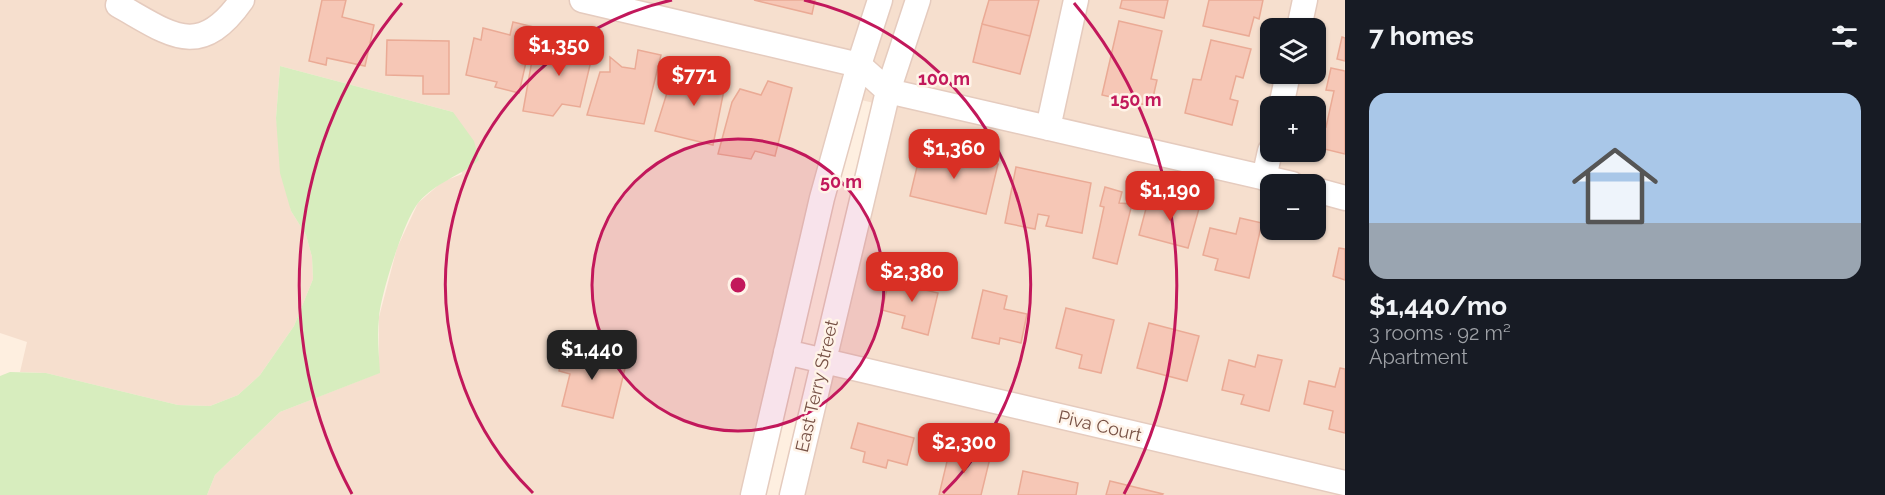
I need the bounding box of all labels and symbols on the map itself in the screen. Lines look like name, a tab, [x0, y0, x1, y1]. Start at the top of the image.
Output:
pin: $1,350	[510, 26, 608, 77]
pin: $771	[658, 56, 730, 107]
text: 100 m	[918, 68, 970, 89]
text: 150 m	[1111, 89, 1162, 110]
pin: $1,360	[905, 129, 1003, 180]
text: 50 m	[820, 171, 862, 192]
pin: $1,190	[1121, 171, 1219, 222]
pin: $2,380	[863, 252, 961, 303]
centre of rings	[728, 275, 748, 295]
street label: East Terry Street	[791, 318, 842, 454]
pin: $1,440	[543, 330, 641, 381]
street label: Piva Court	[1056, 406, 1144, 445]
pin: $2,300	[915, 423, 1013, 474]

